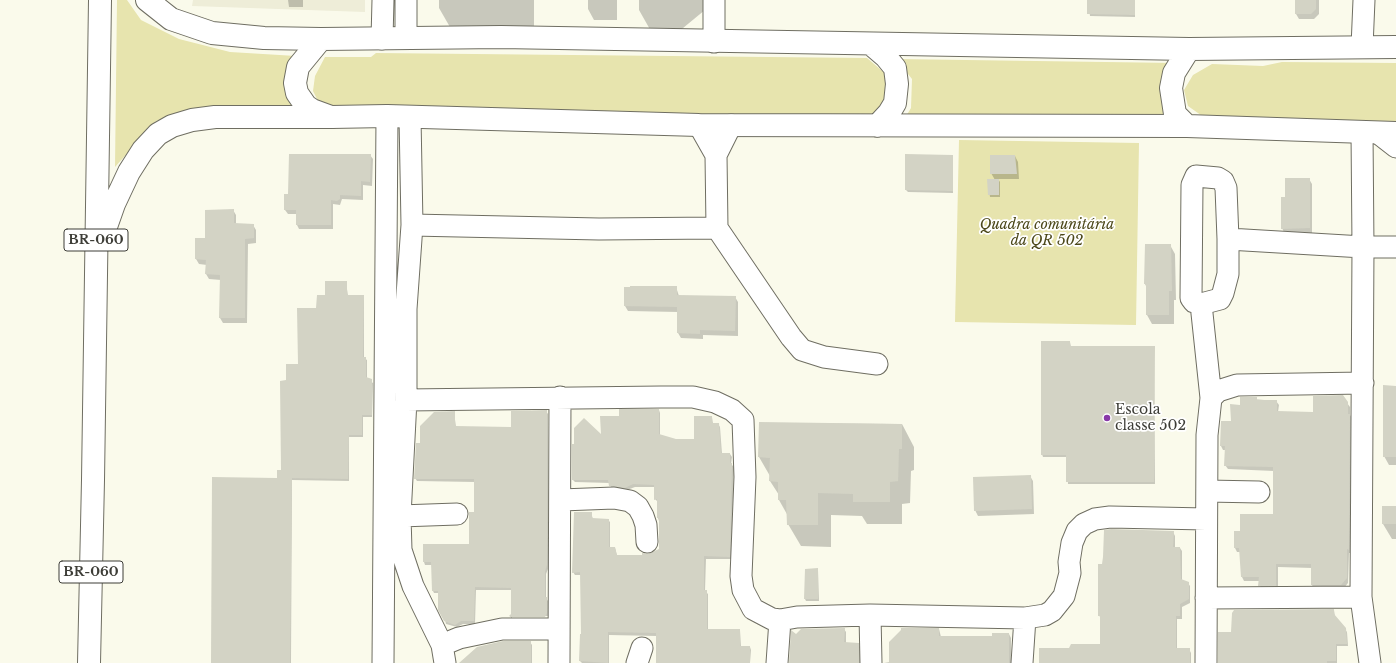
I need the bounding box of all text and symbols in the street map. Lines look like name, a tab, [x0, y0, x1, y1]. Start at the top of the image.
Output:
park label: Quadra comunitária da QR 502	[980, 217, 1114, 250]
road number: BR-060	[64, 229, 128, 251]
place label: Escola classe 502	[1115, 402, 1186, 434]
marker: Escola classe 502	[1102, 413, 1112, 423]
road number: BR-060	[59, 561, 123, 583]

